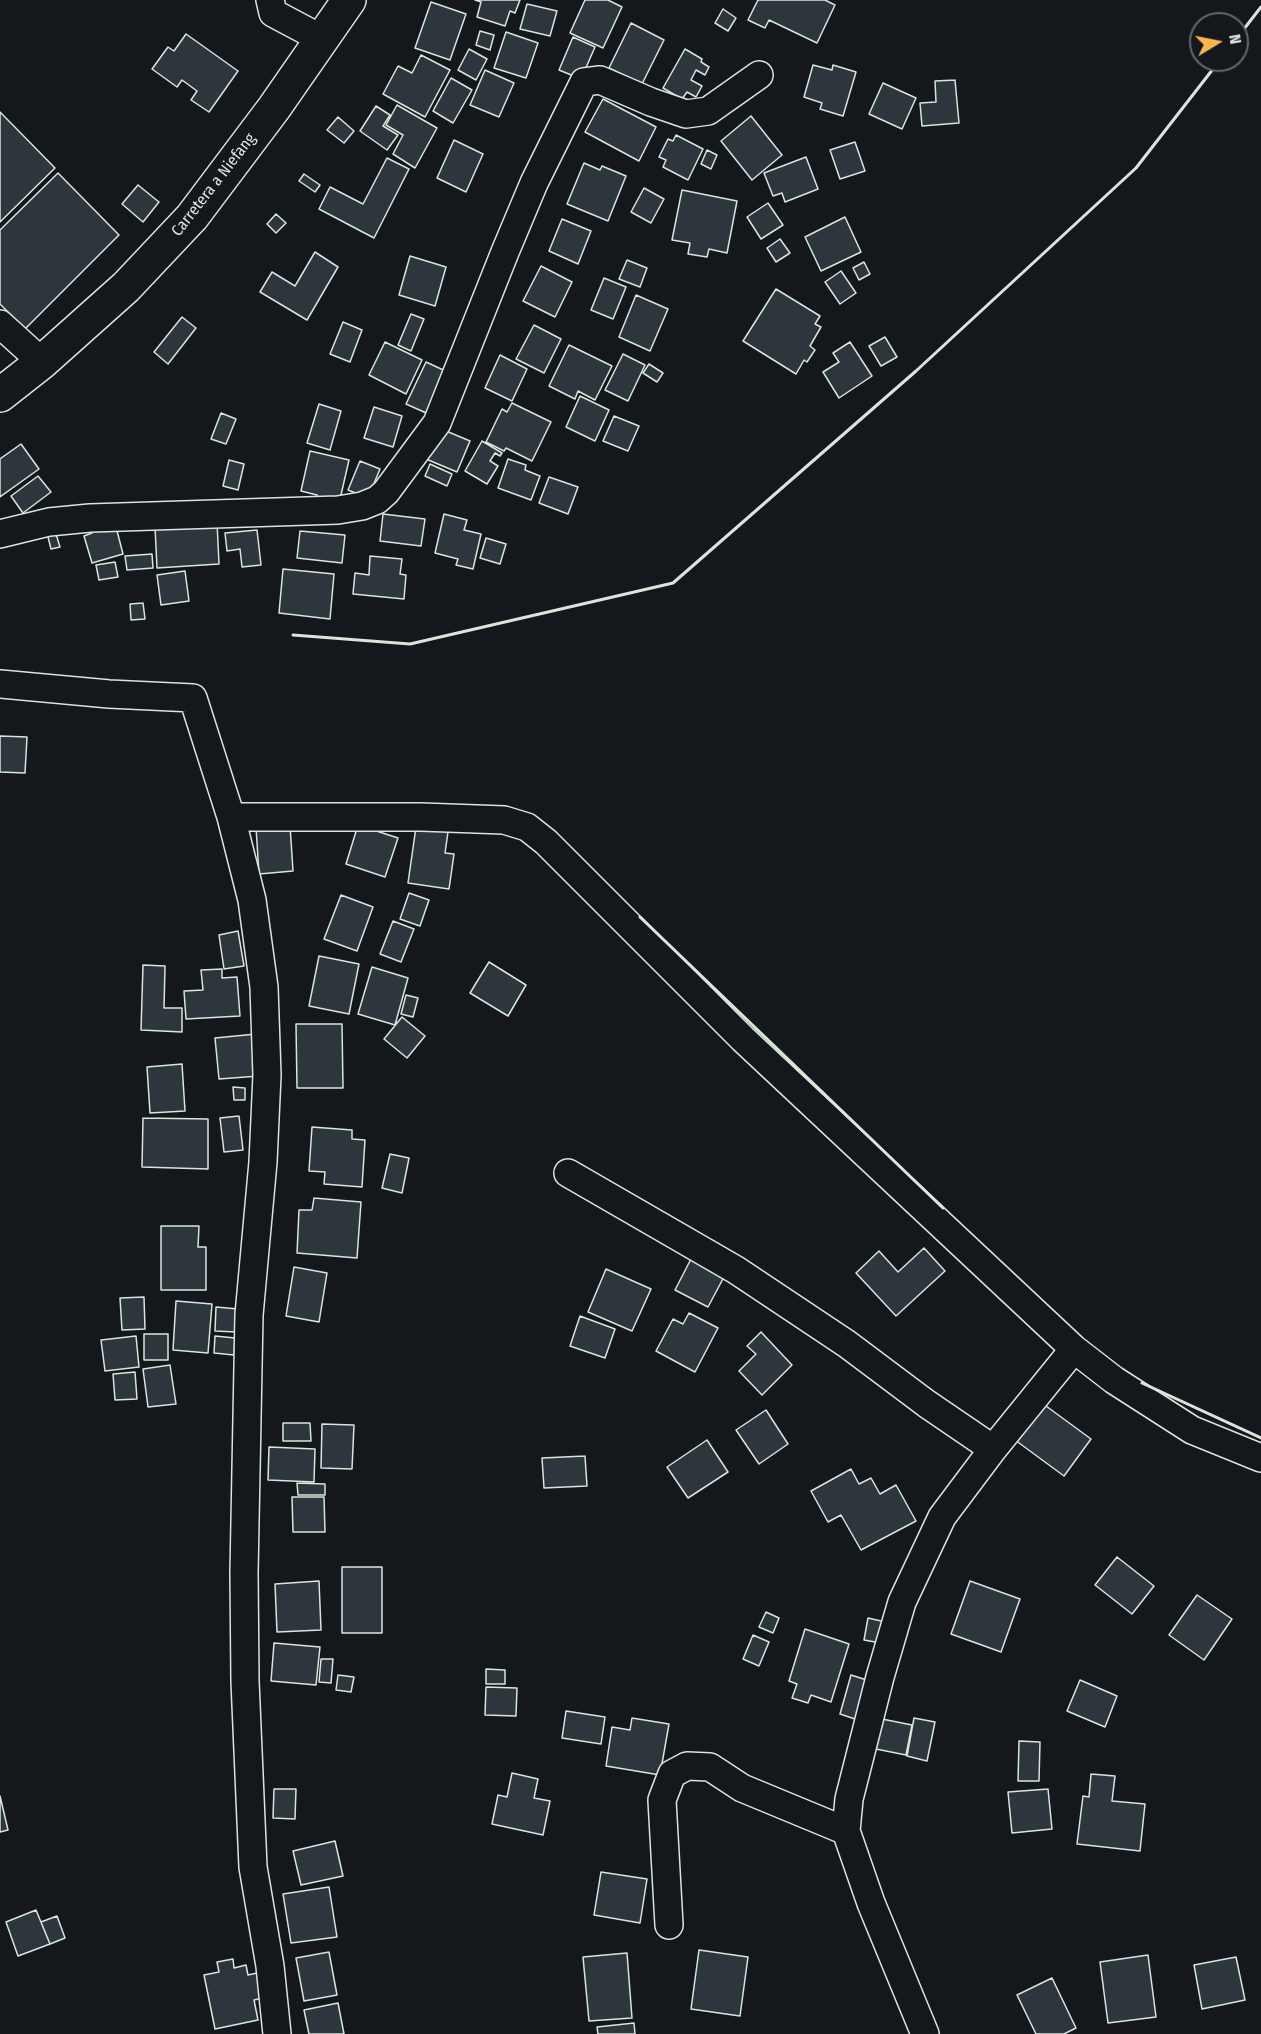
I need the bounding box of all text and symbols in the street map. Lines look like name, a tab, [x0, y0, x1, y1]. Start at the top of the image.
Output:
north arrow	[1189, 12, 1249, 72]
text: N	[1225, 33, 1245, 46]
street label: Carretera a Niefang	[168, 130, 260, 240]

